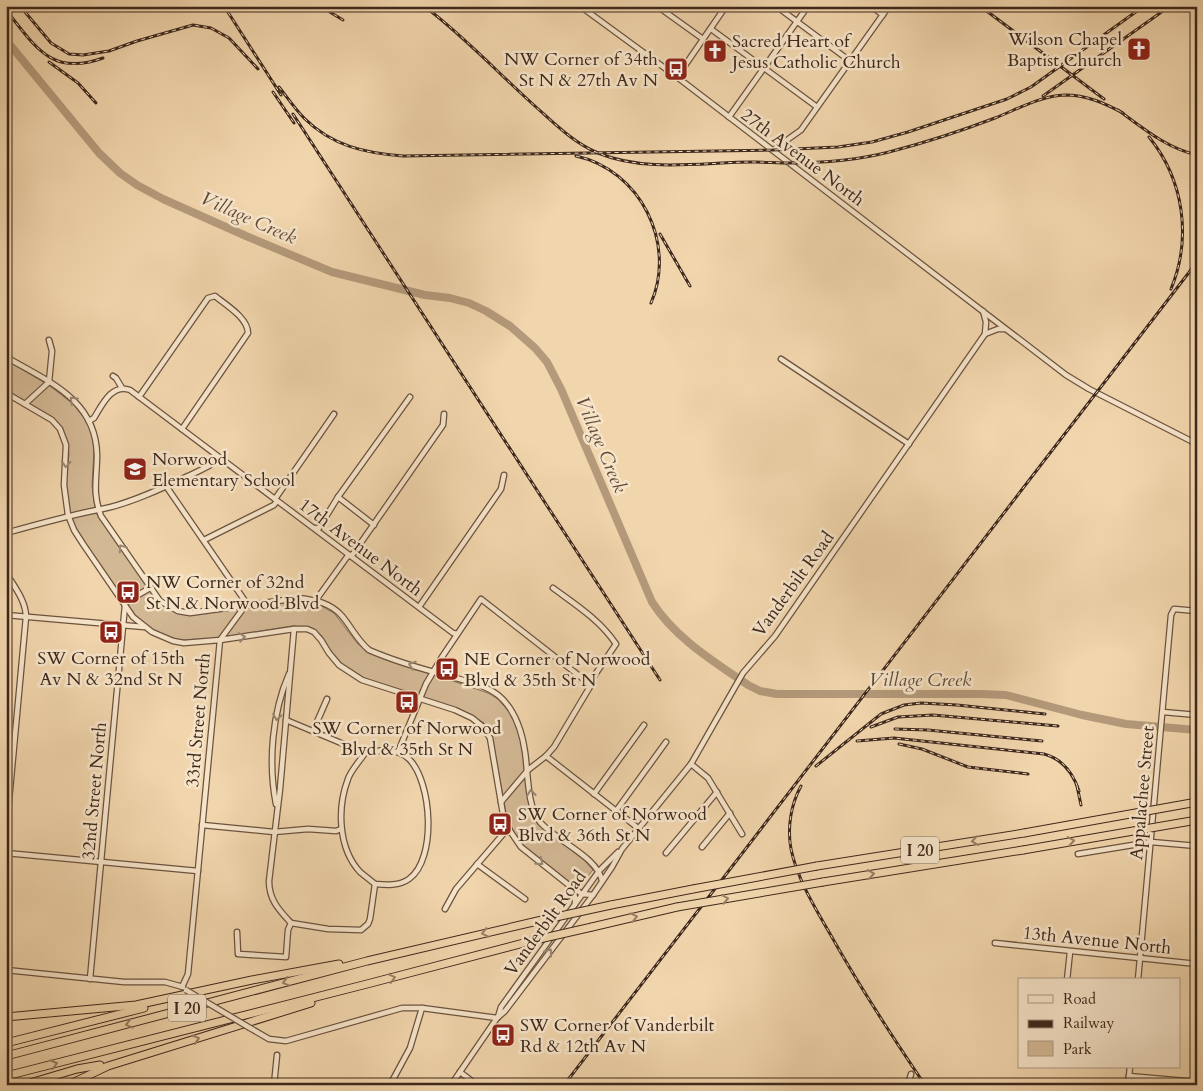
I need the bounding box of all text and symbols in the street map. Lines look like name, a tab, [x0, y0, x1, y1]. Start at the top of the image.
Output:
place label: Wilson Chapel Baptist Church	[1007, 27, 1122, 73]
place label: Sacred Heart of Jesus Catholic Church	[729, 29, 901, 75]
church icon: Wilson Chapel Baptist Church	[1126, 36, 1152, 62]
church icon: Sacred Heart of Jesus Catholic Church	[702, 38, 728, 64]
place label: NW Corner of 34th St N & 27th Av N	[504, 47, 659, 93]
bus stop icon: NW Corner of 34th St N & 27th Av N	[663, 56, 689, 82]
street label: 27th Avenue North	[736, 103, 870, 212]
water label: Village Creek	[196, 185, 301, 251]
water label: Village Creek	[569, 392, 633, 497]
one-way arrow	[70, 397, 79, 406]
place label: Norwood Elementary School	[152, 447, 295, 493]
school or university icon: Norwood Elementary School	[122, 456, 148, 482]
one-way arrow	[60, 460, 71, 468]
street label: 17th Avenue North	[294, 493, 428, 602]
street label: Vanderbilt Road	[747, 526, 840, 642]
one-way arrow	[119, 544, 129, 553]
place label: NW Corner of 32nd St N & Norwood Blvd	[146, 570, 320, 616]
bus stop icon: NW Corner of 32nd St N & Norwood Blvd	[115, 579, 141, 605]
bus stop icon: SW Corner of 15th Av N & 32nd St N	[98, 619, 124, 645]
one-way arrow	[238, 632, 247, 642]
place label: SW Corner of 15th Av N & 32nd St N	[37, 646, 185, 692]
place label: NE Corner of Norwood Blvd & 35th St N	[464, 647, 651, 693]
street label: 33rd Street North	[180, 652, 217, 788]
bus stop icon: NE Corner of Norwood Blvd & 35th St N	[434, 656, 460, 682]
one-way arrow	[408, 661, 417, 671]
water label: Village Creek	[869, 667, 972, 693]
bus stop icon: SW Corner of Norwood Blvd & 35th St N	[394, 689, 420, 715]
one-way arrow	[272, 713, 283, 721]
place label: SW Corner of Norwood Blvd & 35th St N	[313, 716, 502, 762]
street label: 32nd Street North	[76, 721, 113, 861]
street label: Appalachee Street	[1124, 725, 1161, 861]
one-way arrow	[526, 789, 537, 797]
place label: SW Corner of Norwood Blvd & 36th St N	[518, 802, 707, 848]
bus stop icon: SW Corner of Norwood Blvd & 36th St N	[487, 811, 513, 837]
one-way arrow	[971, 835, 980, 845]
road number: I 20	[901, 836, 939, 864]
one-way arrow	[1067, 837, 1076, 847]
one-way arrow	[534, 856, 543, 864]
street label: Vanderbilt Road	[499, 865, 592, 981]
one-way arrow	[867, 869, 876, 879]
one-way arrow	[721, 894, 730, 904]
one-way arrow	[630, 912, 639, 923]
street label: 13th Avenue North	[1021, 920, 1173, 961]
one-way arrow	[481, 927, 489, 938]
one-way arrow	[543, 948, 552, 958]
one-way arrow	[387, 973, 396, 984]
one-way arrow	[282, 977, 290, 987]
legend	[1018, 978, 1180, 1068]
text: Road	[1063, 989, 1096, 1009]
road number: I 20	[168, 994, 206, 1021]
place label: SW Corner of Vanderbilt Rd & 12th Av N	[520, 1013, 714, 1059]
text: Railway	[1063, 1013, 1114, 1033]
one-way arrow	[125, 1018, 133, 1028]
bus stop icon: SW Corner of Vanderbilt Rd & 12th Av N	[490, 1022, 516, 1048]
one-way arrow	[191, 1034, 199, 1044]
text: Park	[1063, 1039, 1092, 1059]
one-way arrow	[49, 1059, 58, 1070]

